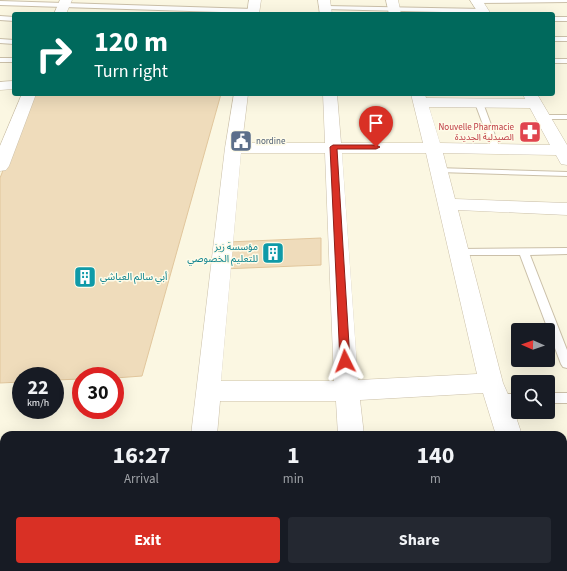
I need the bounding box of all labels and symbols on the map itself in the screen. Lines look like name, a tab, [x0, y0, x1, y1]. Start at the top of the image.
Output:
pin	[359, 106, 393, 147]
pharmacy icon: Nouvelle Pharmacie الصيدلية الجديدة	[517, 119, 543, 145]
place label: Nouvelle Pharmacie الصيدلية الجديدة	[438, 121, 515, 144]
public building icon: nordine	[228, 128, 254, 154]
place label: nordine	[256, 135, 286, 148]
place label: مؤسسة زيز للتعليم الخصوصي	[187, 240, 258, 266]
building icon: مؤسسة زيز للتعليم الخصوصي	[260, 240, 286, 266]
building icon: أبي سالم العياشي	[72, 264, 98, 290]
place label: أبي سالم العياشي	[100, 270, 168, 284]
north arrow	[511, 323, 555, 367]
position arrow	[324, 340, 366, 382]
speed limit sign: 30	[72, 367, 124, 419]

